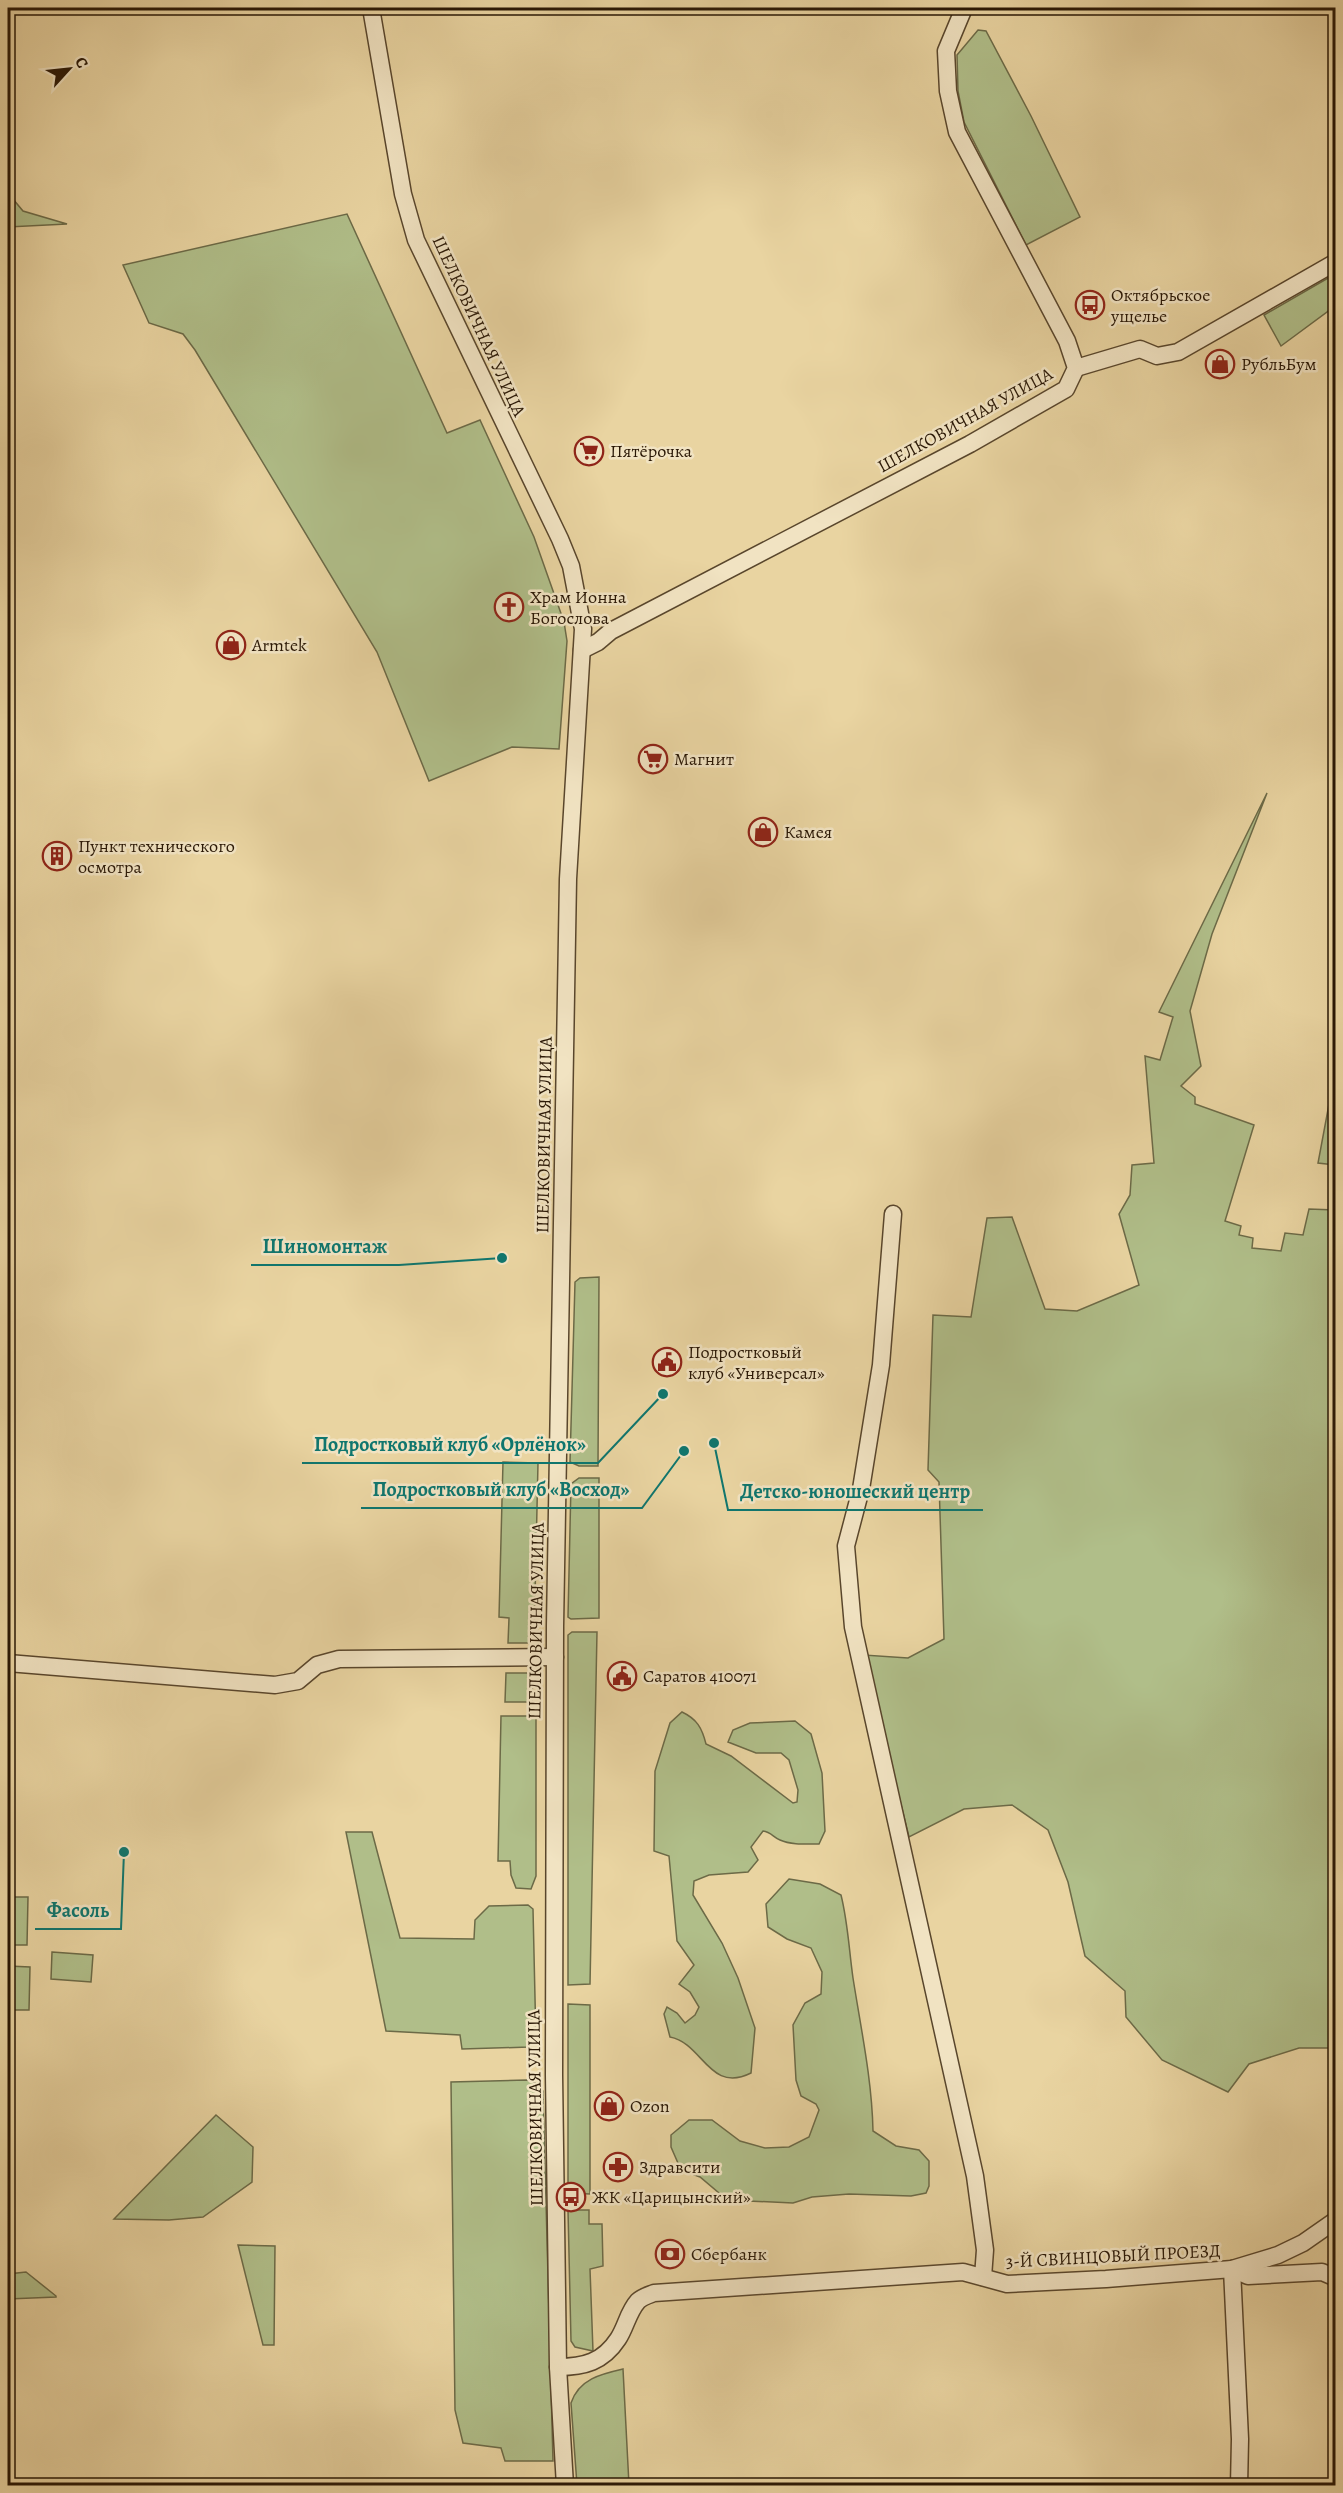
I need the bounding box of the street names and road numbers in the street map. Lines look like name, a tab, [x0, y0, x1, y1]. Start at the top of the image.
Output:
street label: ШЕЛКОВИЧНАЯ УЛИЦА	[426, 232, 532, 421]
street label: ШЕЛКОВИЧНАЯ УЛИЦА	[873, 362, 1057, 478]
street label: ШЕЛКОВИЧНАЯ УЛИЦА	[530, 1036, 558, 1234]
street label: ШЕЛКОВИЧНАЯ УЛИЦА	[522, 1522, 550, 1720]
street label: ШЕЛКОВИЧНАЯ УЛИЦА	[521, 2009, 549, 2207]
street label: 3-Й СВИНЦОВЫЙ ПРОЕЗД	[1005, 2238, 1221, 2274]

